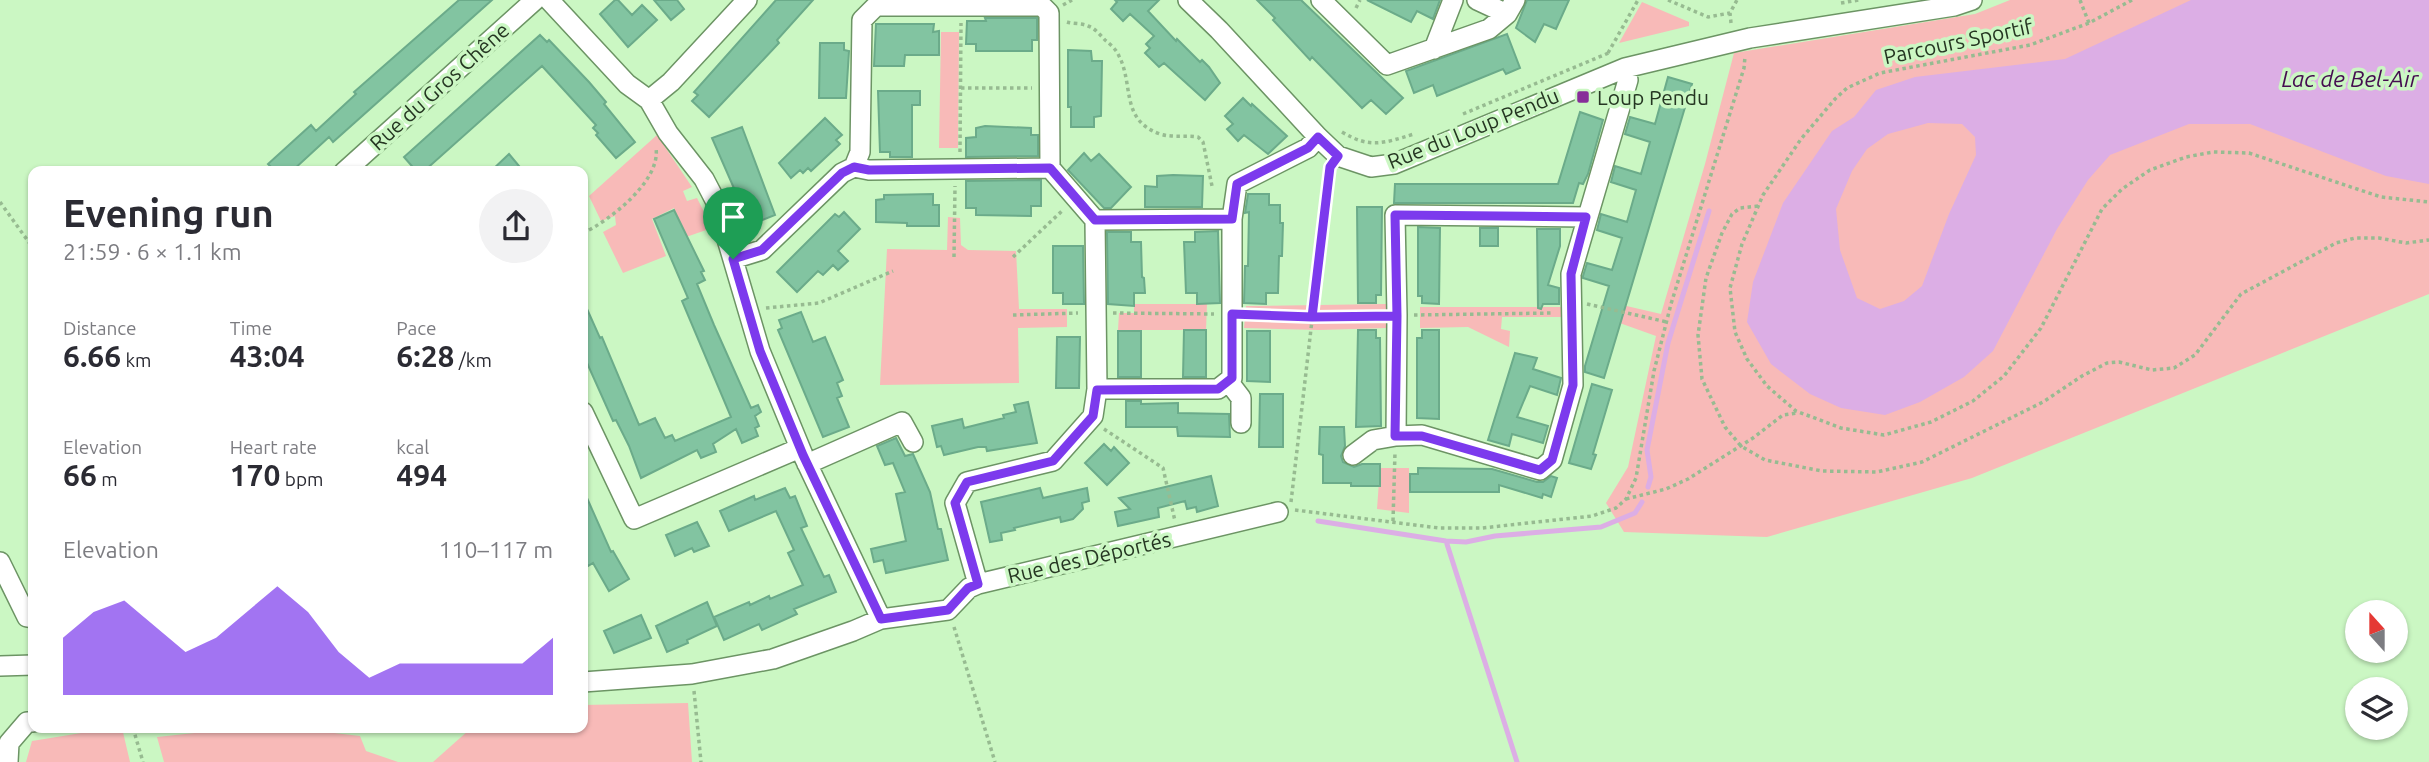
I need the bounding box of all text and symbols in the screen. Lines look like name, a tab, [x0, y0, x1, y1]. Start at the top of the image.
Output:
street label: Parcours Sportif	[1881, 13, 2036, 69]
street label: Rue du Gros Chêne	[365, 17, 513, 155]
water label: Lac de Bel-Air	[2282, 66, 2420, 91]
street label: Rue du Loup Pendu	[1384, 83, 1562, 173]
place label: Loup Pendu	[1597, 85, 1709, 109]
marker: Loup Pendu	[1575, 89, 1591, 105]
pin	[703, 187, 763, 259]
button: share	[479, 189, 553, 263]
text: Evening run	[63, 192, 274, 234]
icon: arrive	[714, 198, 752, 236]
text: 21:59 · 6 × 1.1 km	[63, 239, 242, 264]
text: Distance	[63, 317, 137, 339]
text: Time	[230, 317, 272, 339]
text: Pace	[396, 317, 437, 339]
text: 6.66	[63, 339, 121, 373]
text: 43:04	[230, 339, 305, 373]
text: 6:28	[396, 339, 454, 373]
text: km	[121, 349, 151, 371]
text: /km	[454, 349, 492, 371]
text: Elevation	[63, 436, 142, 458]
text: Heart rate	[230, 436, 317, 458]
text: kcal	[396, 436, 429, 458]
text: 66	[63, 458, 97, 492]
text: 170	[230, 458, 280, 492]
text: 494	[396, 458, 447, 492]
text: m	[97, 468, 118, 490]
text: bpm	[280, 468, 323, 490]
street label: Rue des Déportés	[1005, 527, 1173, 587]
text: Elevation	[63, 537, 159, 562]
text: 110–117 m	[439, 537, 553, 562]
north arrow	[2345, 600, 2408, 663]
map controls	[2345, 600, 2408, 740]
button: layers	[2345, 677, 2408, 740]

